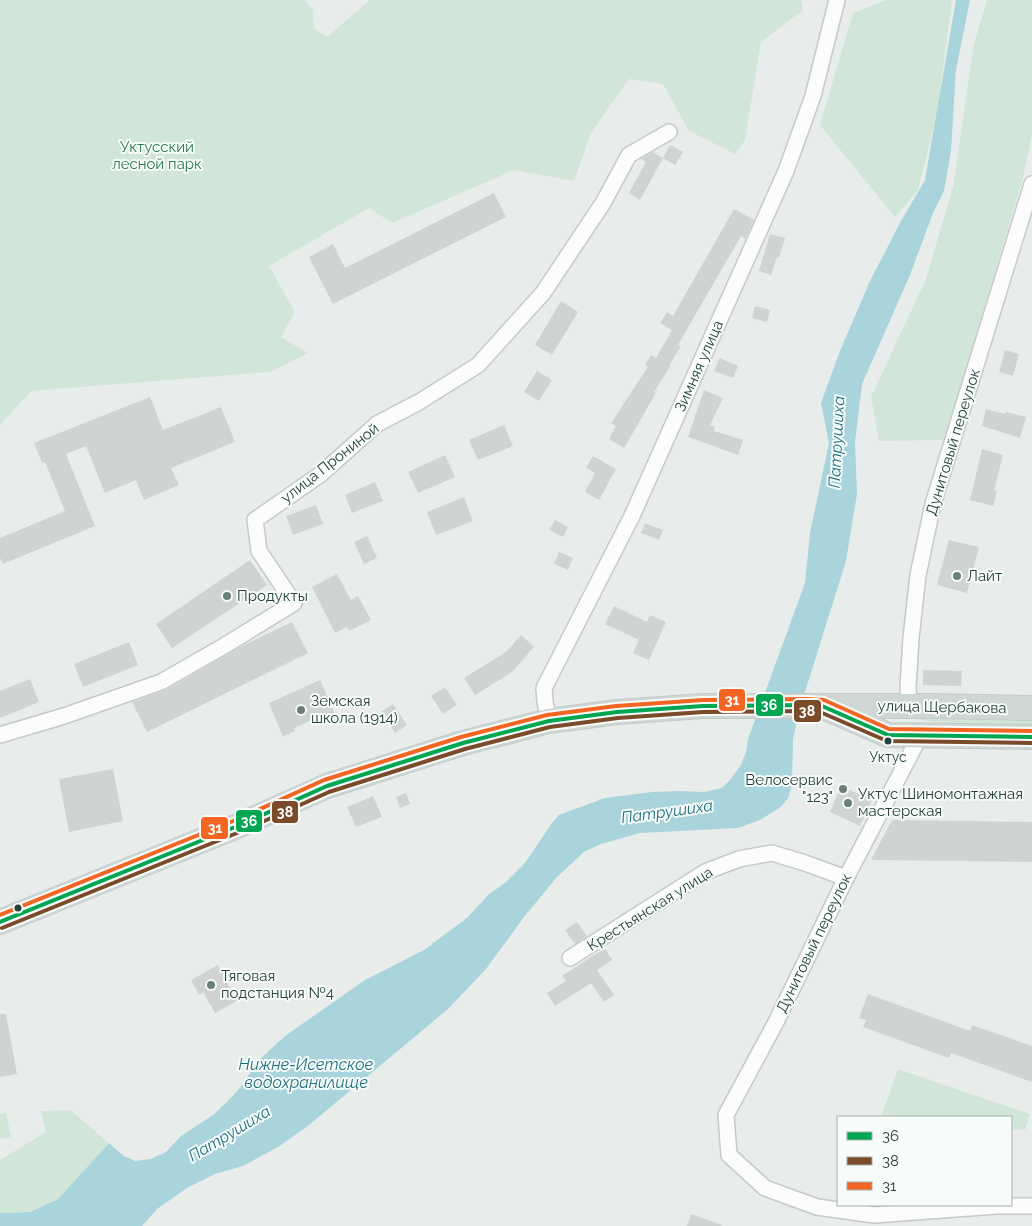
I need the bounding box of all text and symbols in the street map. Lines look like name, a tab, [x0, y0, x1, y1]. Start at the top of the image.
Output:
park label: Уктусский лесной парк	[112, 138, 202, 173]
street label: Зимняя улица	[671, 318, 727, 414]
street label: Дунитовый переулок	[922, 366, 984, 518]
water label: Патрушиха	[825, 395, 848, 489]
street label: улица Прониной	[277, 419, 383, 507]
place label: Лайт	[967, 567, 1002, 585]
marker: Лайт	[951, 570, 963, 582]
place label: Продукты	[237, 587, 308, 605]
marker: Продукты	[221, 590, 233, 602]
line badge: 31	[718, 688, 746, 712]
place label: Земская школа (1914)	[311, 692, 398, 727]
text: 31	[725, 692, 739, 708]
line badge: 36	[755, 693, 784, 717]
text: 36	[761, 697, 777, 713]
street label: улица Щербакова	[877, 697, 1007, 717]
line badge: 38	[793, 699, 822, 723]
text: 38	[799, 703, 815, 719]
marker: Земская школа (1914)	[295, 704, 307, 716]
marker: Уктус	[883, 736, 893, 746]
place label: Уктус	[869, 749, 907, 765]
place label: Велосервис "123"	[745, 771, 833, 806]
marker: Велосервис "123"	[837, 783, 849, 795]
place label: Уктус Шиномонтажная мастерская	[858, 785, 1023, 820]
water label: Патрушиха	[620, 796, 715, 827]
marker: Уктус Шиномонтажная мастерская	[842, 797, 854, 809]
line badge: 38	[271, 800, 299, 824]
text: 38	[277, 804, 293, 820]
line badge: 36	[235, 809, 263, 833]
text: 36	[241, 813, 257, 829]
line badge: 31	[200, 816, 229, 840]
text: 31	[208, 820, 222, 836]
street label: Крестьянская улица	[584, 863, 716, 955]
street label: Дунитовый переулок	[772, 870, 856, 1016]
unlabelled marker	[13, 903, 23, 913]
place label: Тяговая подстанция №4	[221, 967, 334, 1002]
marker: Тяговая подстанция №4	[205, 979, 217, 991]
water label: Нижне-Исетское водохранилище	[239, 1055, 374, 1092]
water label: Патрушиха	[185, 1101, 274, 1165]
legend	[837, 1116, 1012, 1206]
text: 36	[882, 1127, 899, 1145]
text: 38	[882, 1152, 899, 1170]
text: 31	[882, 1177, 897, 1195]

